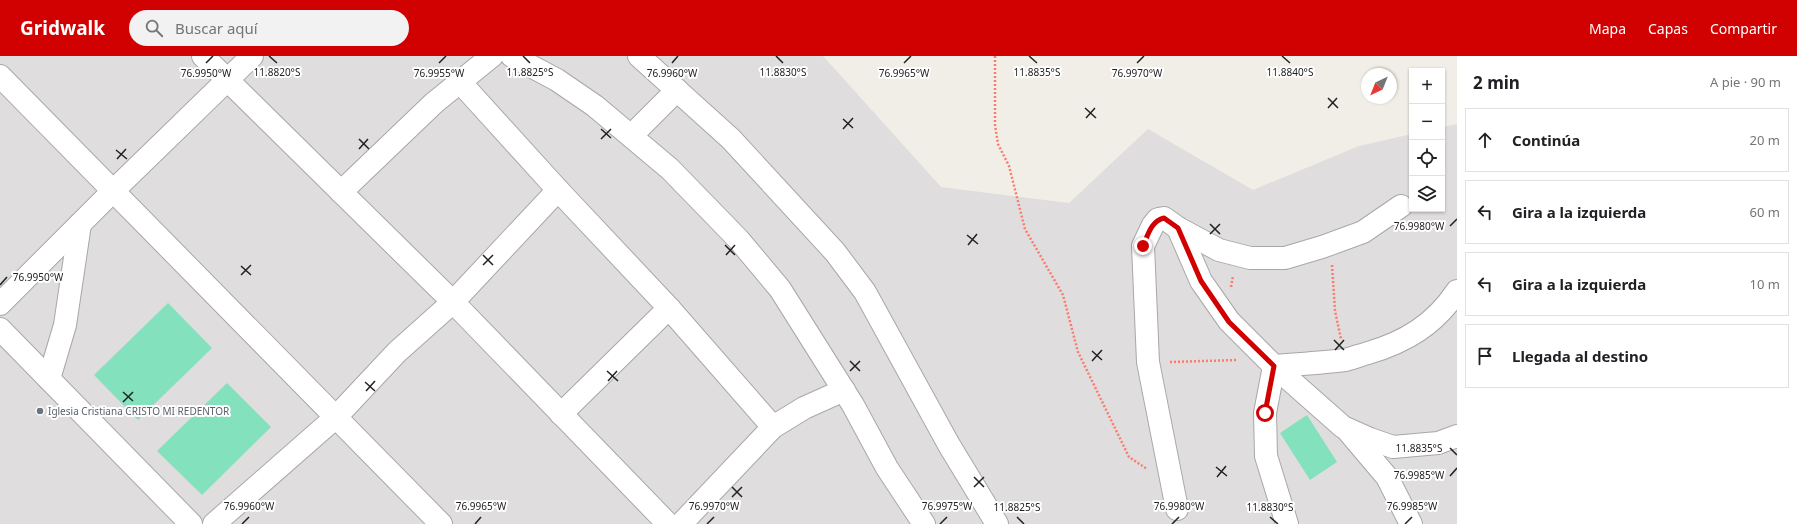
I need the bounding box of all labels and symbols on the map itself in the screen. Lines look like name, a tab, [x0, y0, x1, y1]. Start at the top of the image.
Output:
text: 11.8820°S	[254, 65, 301, 79]
text: 11.8825°S	[507, 65, 554, 79]
text: 11.8830°S	[760, 65, 807, 79]
text: 11.8835°S	[1014, 65, 1061, 79]
text: 11.8840°S	[1267, 65, 1314, 79]
text: 76.9950°W	[181, 66, 232, 80]
text: 76.9955°W	[414, 66, 465, 80]
text: 76.9960°W	[647, 66, 698, 80]
text: 76.9965°W	[879, 66, 930, 80]
text: 76.9970°W	[1112, 66, 1163, 80]
north arrow	[1361, 68, 1397, 104]
text: 76.9980°W	[1394, 219, 1445, 233]
route end	[1134, 237, 1152, 255]
text: 76.9950°W	[13, 270, 64, 284]
place label: Iglesia Cristiana CRISTO MI REDENTOR	[48, 404, 230, 418]
route start	[1256, 404, 1274, 422]
marker: Iglesia Cristiana CRISTO MI REDENTOR	[35, 406, 45, 416]
text: 11.8835°S	[1396, 441, 1443, 455]
text: 76.9985°W	[1394, 468, 1445, 482]
text: 76.9960°W	[224, 499, 275, 513]
text: 76.9965°W	[456, 499, 507, 513]
text: 76.9970°W	[689, 499, 740, 513]
text: 76.9975°W	[922, 499, 973, 513]
text: 76.9980°W	[1154, 499, 1205, 513]
text: 76.9985°W	[1387, 499, 1438, 513]
text: 11.8825°S	[994, 500, 1041, 514]
text: 11.8830°S	[1247, 500, 1294, 514]

